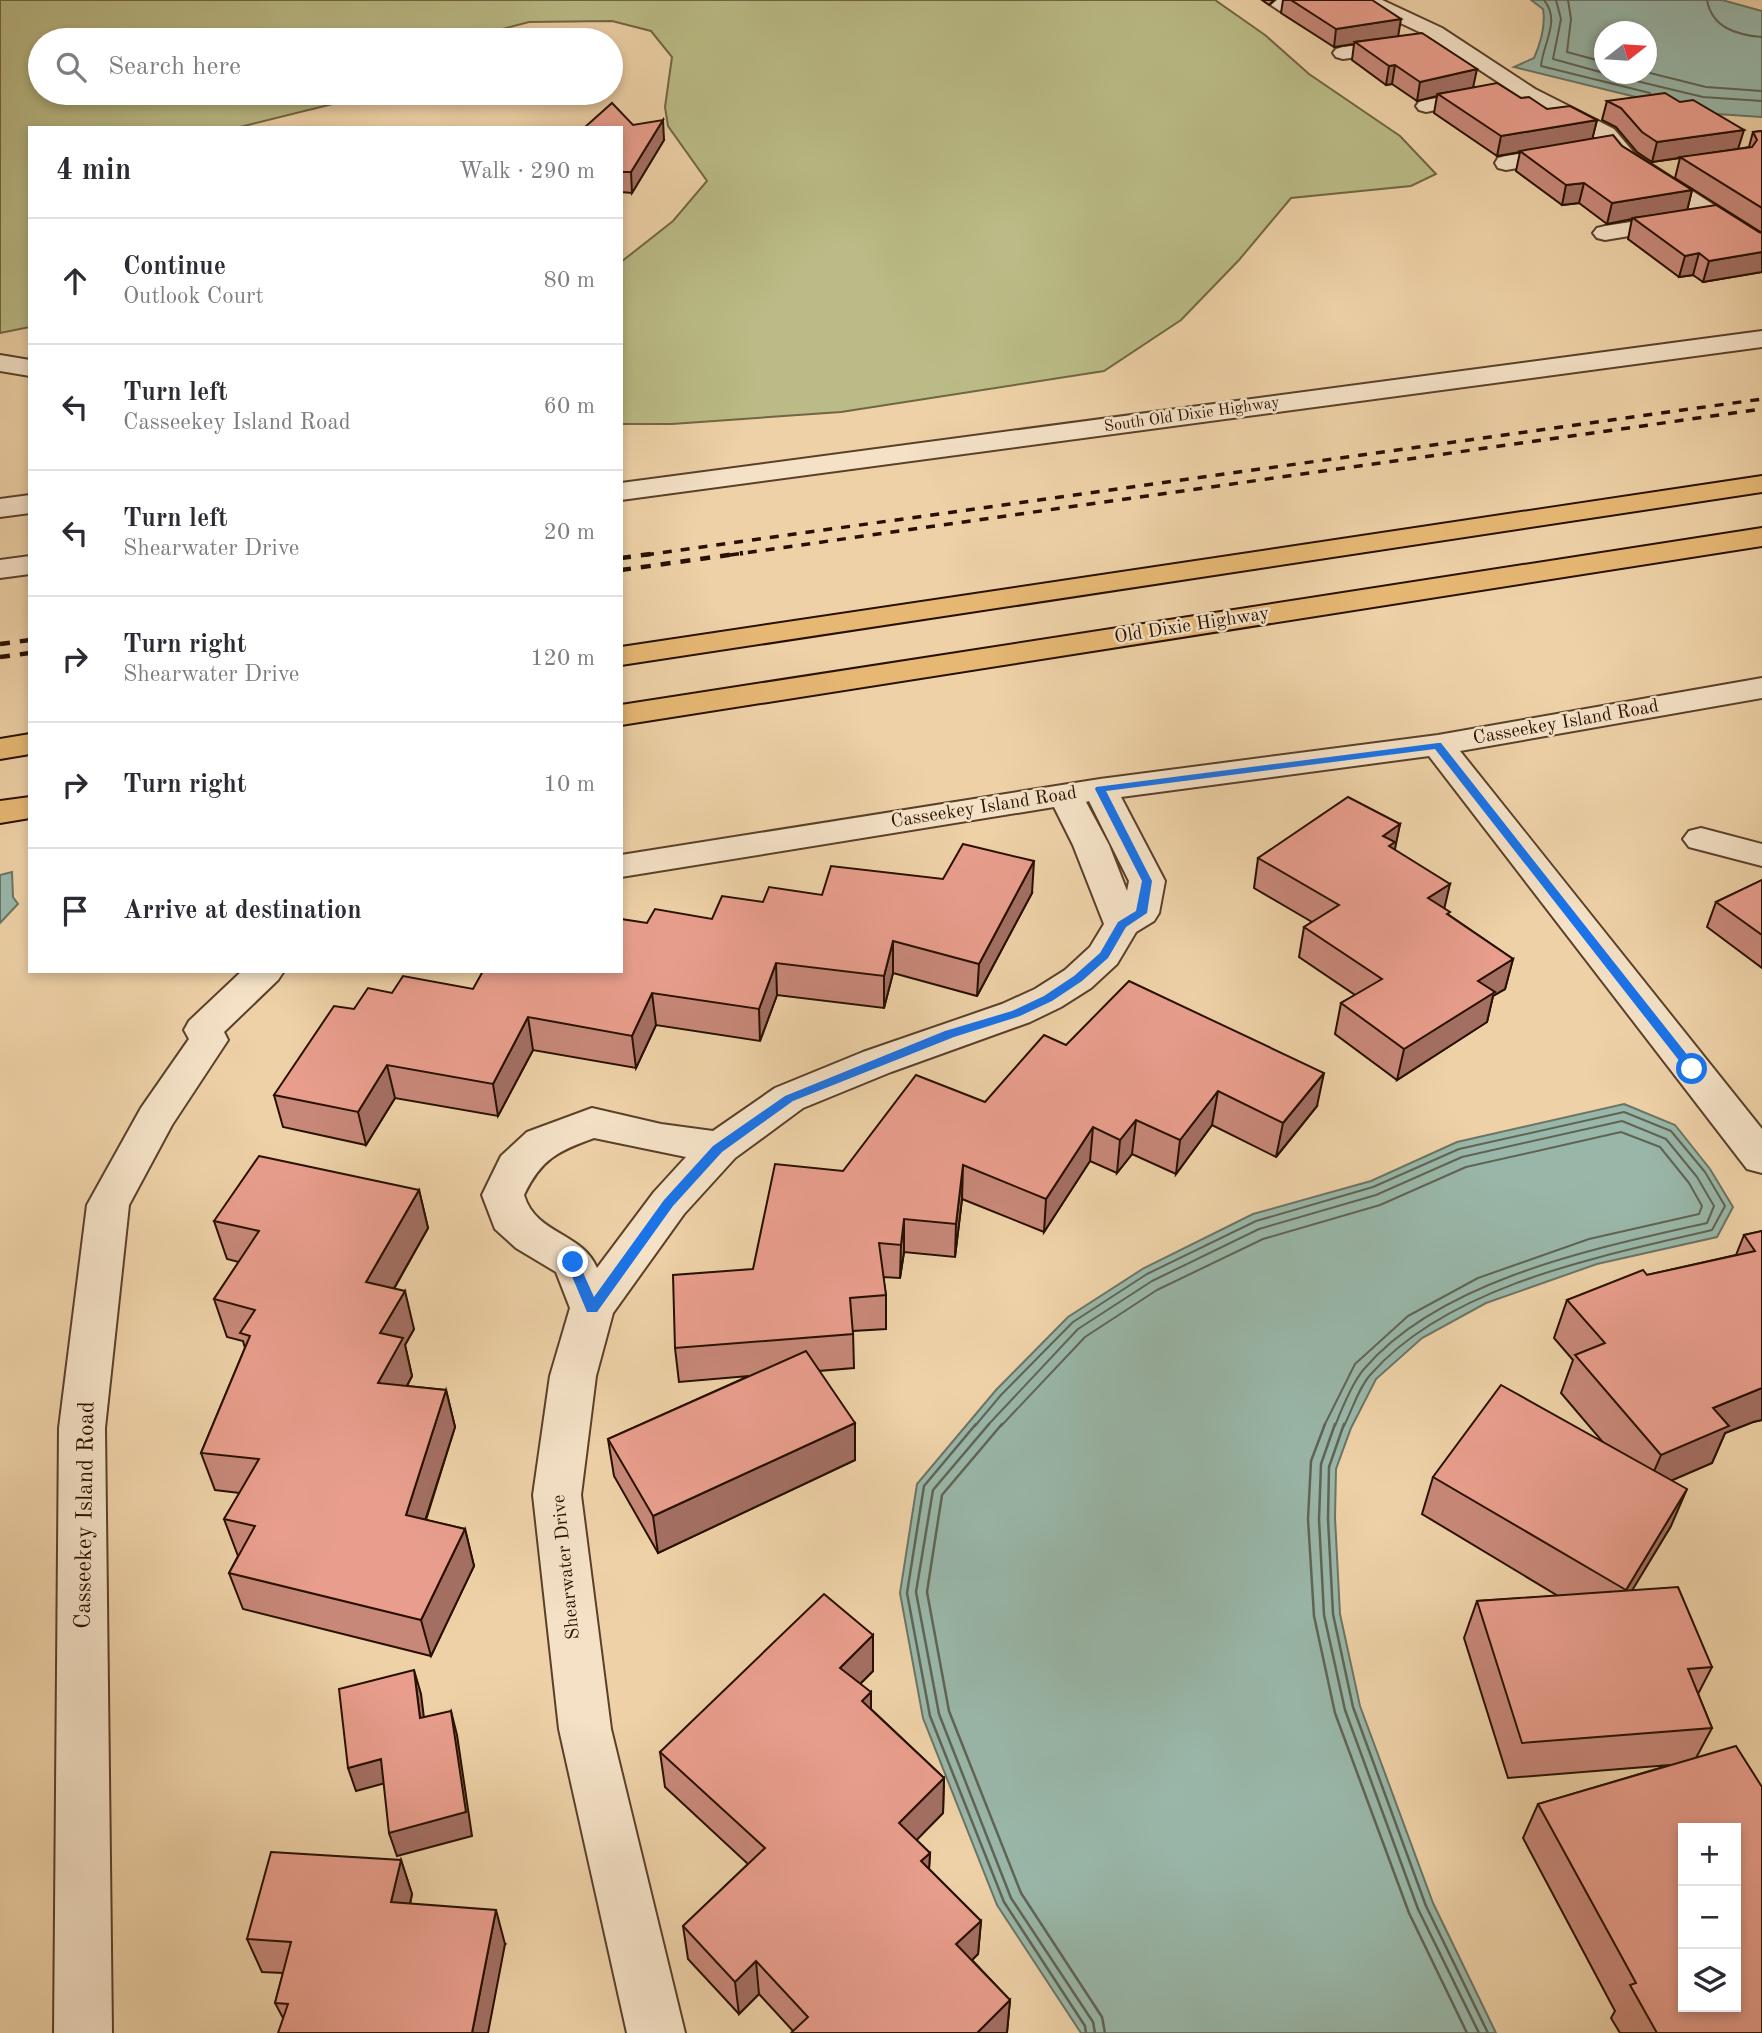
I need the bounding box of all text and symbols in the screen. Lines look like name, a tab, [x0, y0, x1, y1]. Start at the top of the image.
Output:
north arrow	[1594, 21, 1657, 84]
search box	[28, 28, 623, 105]
icon: search	[52, 48, 90, 86]
text: Search here	[108, 54, 241, 80]
text: 4 min	[56, 156, 131, 186]
text: Walk · 290 m	[459, 160, 595, 183]
text: Continue	[123, 254, 226, 280]
icon: ahead	[56, 262, 94, 300]
text: 80 m	[544, 269, 595, 292]
text: Outlook Court	[123, 285, 263, 308]
text: Turn left	[123, 380, 228, 406]
icon: left	[56, 388, 94, 426]
text: 60 m	[544, 395, 595, 418]
street label: South Old Dixie Highway	[1103, 395, 1281, 435]
text: Casseekey Island Road	[123, 411, 351, 434]
text: Turn left	[123, 506, 228, 532]
icon: left	[56, 514, 94, 552]
text: 20 m	[544, 521, 595, 544]
text: Shearwater Drive	[123, 537, 299, 560]
street label: Old Dixie Highway	[1113, 604, 1271, 648]
text: Turn right	[123, 632, 246, 658]
icon: right	[56, 640, 94, 678]
text: 120 m	[530, 647, 595, 670]
text: Shearwater Drive	[123, 663, 299, 686]
street label: Casseekey Island Road	[1472, 697, 1660, 749]
icon: right	[56, 766, 94, 804]
text: Turn right	[123, 772, 246, 798]
text: 10 m	[544, 773, 595, 796]
street label: Casseekey Island Road	[890, 784, 1078, 832]
icon: arrive	[56, 892, 94, 930]
text: Arrive at destination	[123, 898, 362, 924]
route start	[1676, 1053, 1707, 1084]
route end	[557, 1246, 588, 1277]
street label: Casseekey Island Road	[72, 1401, 98, 1629]
street label: Shearwater Drive	[550, 1494, 584, 1640]
map controls	[1678, 1823, 1741, 2012]
button: +	[1678, 1823, 1741, 1886]
button: −	[1678, 1886, 1741, 1949]
button: layers	[1678, 1949, 1741, 2012]

